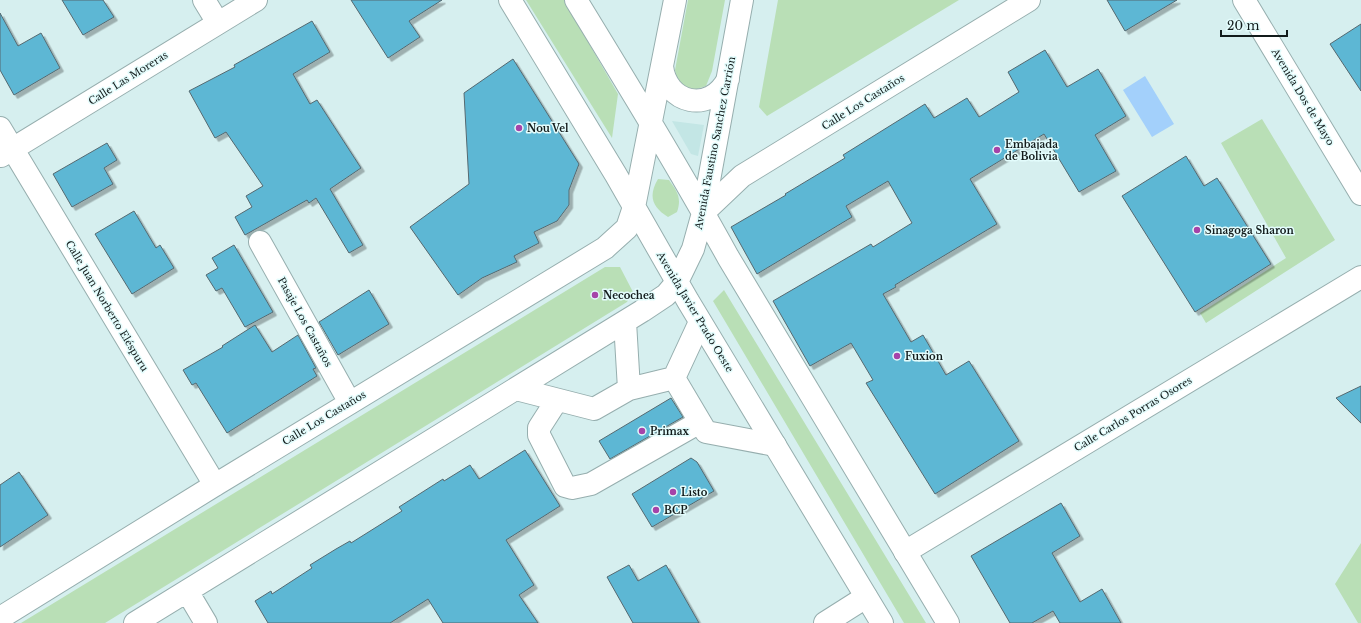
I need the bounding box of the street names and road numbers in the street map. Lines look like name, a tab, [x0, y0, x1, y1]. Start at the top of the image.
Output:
street label: Avenida Dos de Mayo	[1268, 45, 1337, 148]
street label: Calle Las Moreras	[86, 48, 171, 108]
street label: Avenida Faustino Sanchez Carrión	[692, 55, 738, 232]
street label: Calle Los Castaños	[819, 71, 907, 133]
street label: Calle Juan Norberto Eléspuru	[63, 238, 151, 374]
street label: Avenida Javier Prado Oeste	[653, 249, 736, 375]
street label: Pasaje Los Castaños	[275, 275, 335, 370]
street label: Calle Carlos Porras Osores	[1072, 373, 1195, 454]
street label: Calle Los Castaños	[280, 388, 369, 448]

